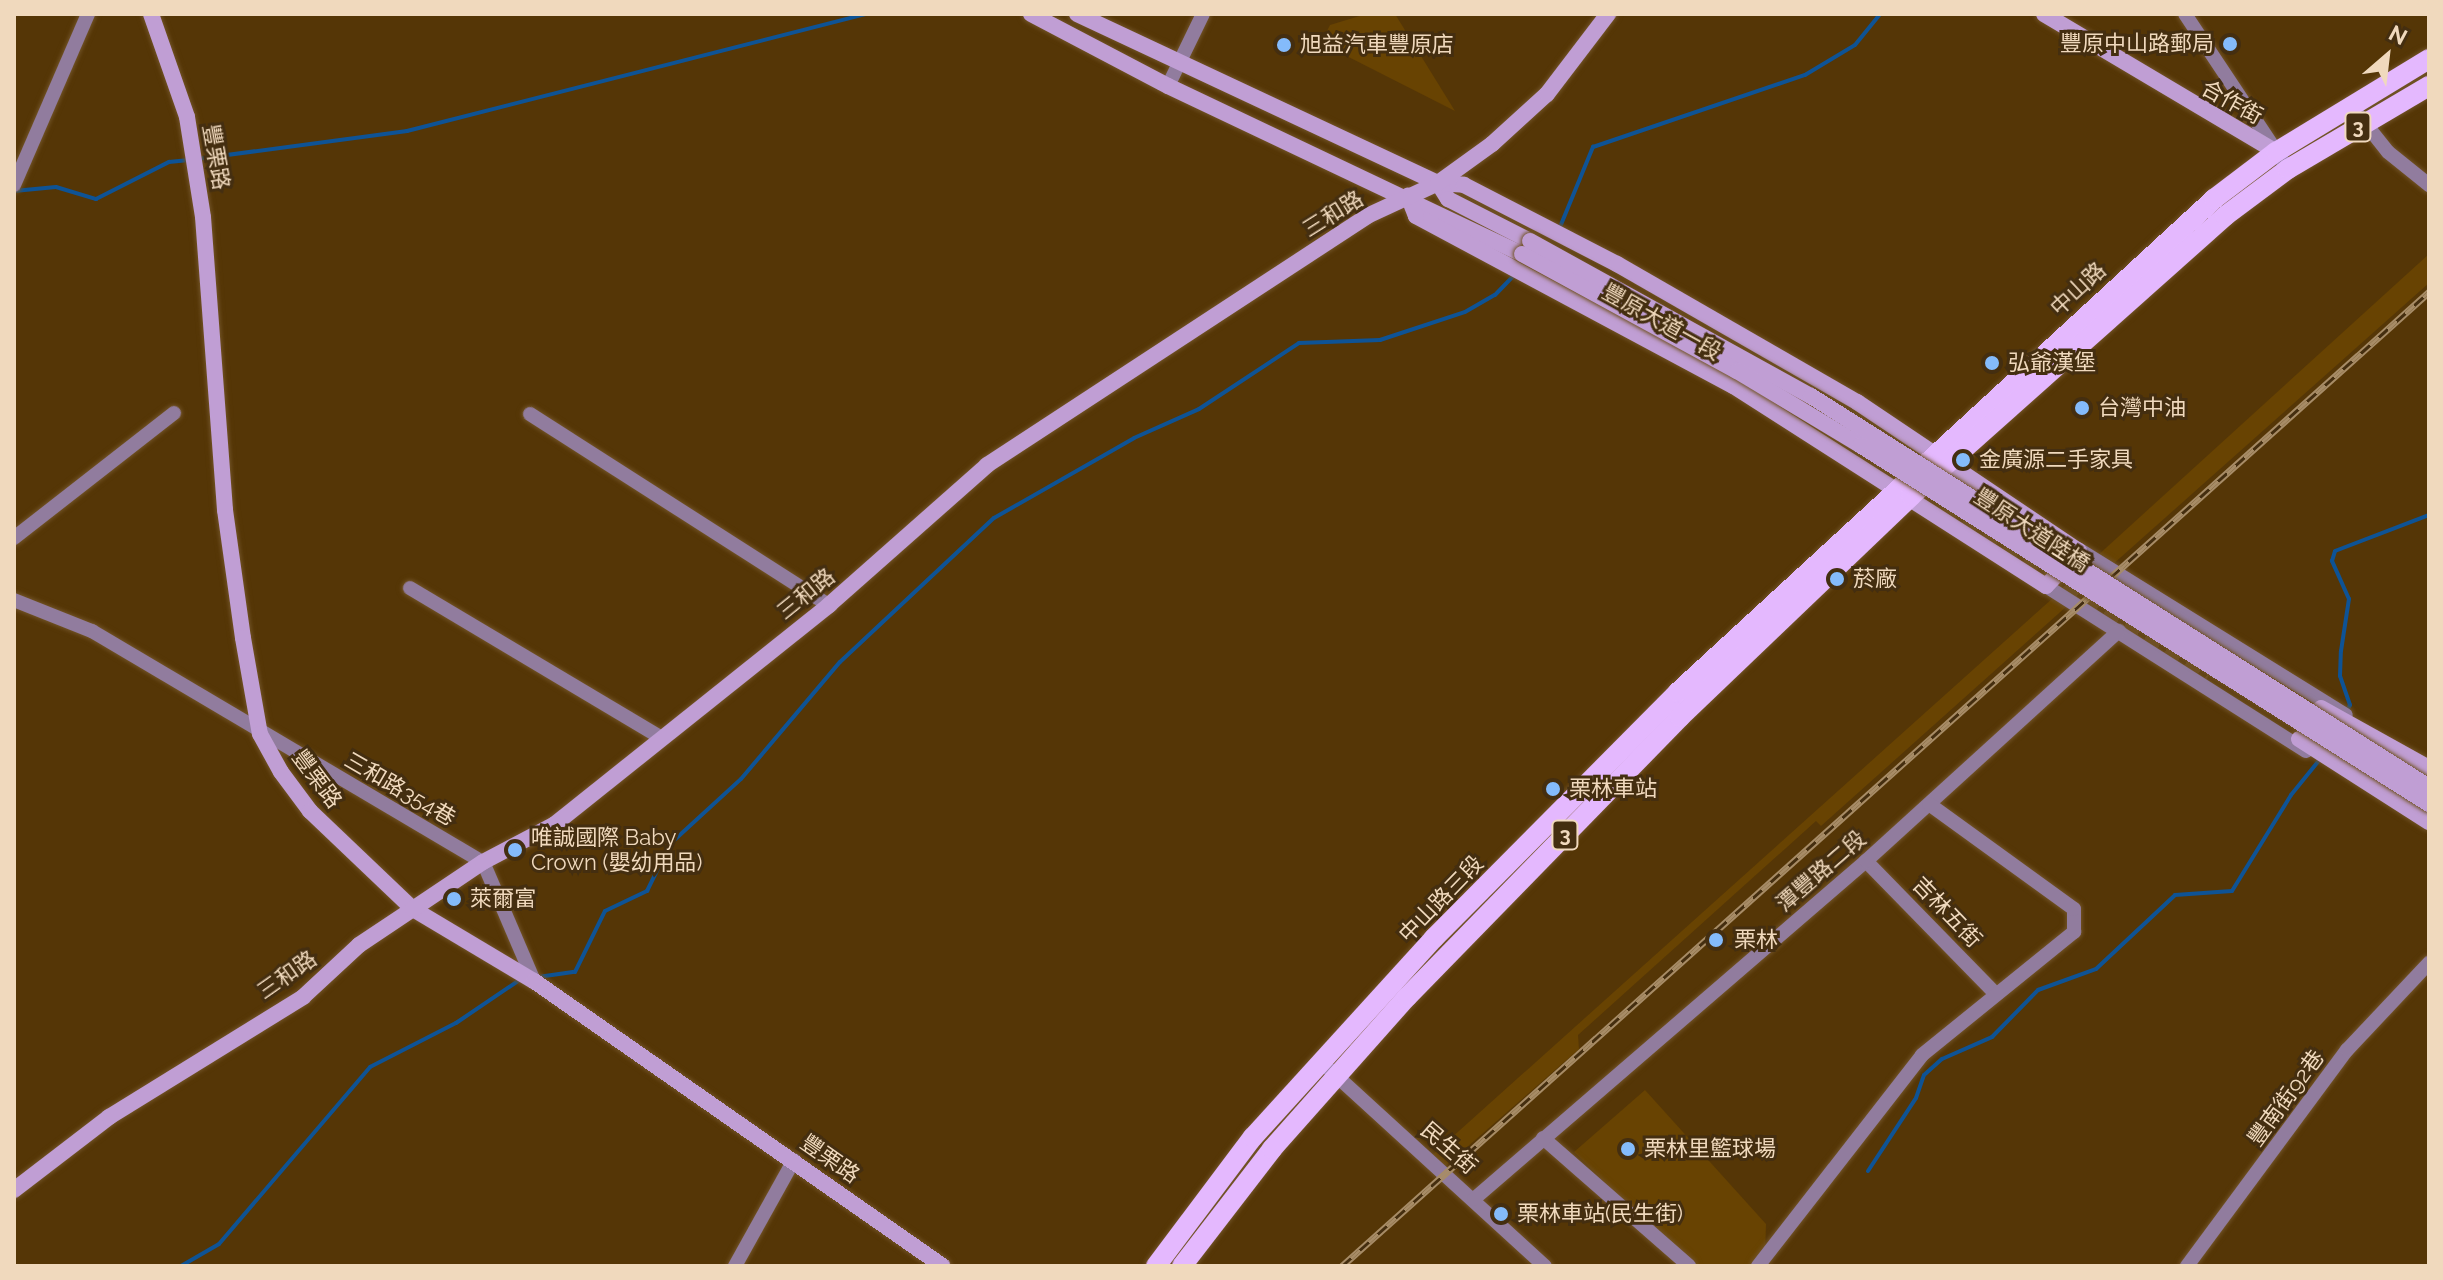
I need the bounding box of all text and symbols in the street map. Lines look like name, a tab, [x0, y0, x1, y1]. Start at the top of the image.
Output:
north arrow	[2347, 16, 2427, 96]
text: N	[2385, 19, 2412, 50]
place label: 豐原中山路郵局	[2060, 31, 2214, 57]
place label: 旭益汽車豐原店	[1300, 32, 1454, 58]
marker: 豐原中山路郵局	[2221, 35, 2239, 53]
marker: 旭益汽車豐原店	[1275, 36, 1293, 54]
street label: 合作街	[2197, 74, 2267, 130]
road number: 3	[2344, 111, 2372, 143]
street label: 豐栗路	[197, 122, 235, 192]
street label: 三和路	[1298, 185, 1368, 243]
street label: 中山路	[2045, 257, 2111, 321]
street label: 豐原大道一段	[1598, 278, 1726, 366]
place label: 弘爺漢堡	[2008, 350, 2096, 376]
marker: 弘爺漢堡	[1983, 354, 2001, 372]
place label: 台灣中油	[2098, 395, 2186, 421]
marker: 台灣中油	[2073, 399, 2091, 417]
place label: 金廣源二手家具	[1979, 447, 2133, 473]
marker: 金廣源二手家具	[1954, 451, 1972, 469]
street label: 豐原大道陸橋	[1969, 483, 2095, 577]
street label: 三和路	[772, 563, 840, 625]
place label: 菸廠	[1853, 566, 1897, 592]
marker: 菸廠	[1828, 570, 1846, 588]
street label: 豐栗路	[287, 745, 347, 813]
street label: 三和路354巷	[340, 747, 460, 831]
place label: 栗林車站	[1569, 776, 1657, 802]
marker: 栗林車站	[1544, 780, 1562, 798]
road number: 3	[1551, 819, 1579, 851]
place label: 唯誠國際 Baby Crown (嬰幼用品)	[531, 824, 702, 876]
street label: 潭豐路二段	[1771, 825, 1871, 917]
marker: 唯誠國際 Baby Crown (嬰幼用品)	[506, 841, 524, 859]
street label: 中山路三段	[1393, 850, 1489, 948]
street label: 吉林五街	[1907, 871, 1987, 953]
place label: 萊爾富	[470, 886, 536, 912]
marker: 萊爾富	[445, 890, 463, 908]
place label: 栗林	[1734, 927, 1778, 953]
marker: 栗林	[1705, 929, 1727, 951]
street label: 三和路	[252, 945, 322, 1005]
street label: 豐南街92巷	[2242, 1045, 2330, 1151]
street label: 民生街	[1415, 1116, 1483, 1180]
street label: 豐栗路	[795, 1129, 865, 1189]
place label: 栗林里籃球場	[1644, 1136, 1776, 1162]
marker: 栗林里籃球場	[1619, 1140, 1637, 1158]
place label: 栗林車站(民生街)	[1517, 1201, 1683, 1227]
marker: 栗林車站(民生街)	[1492, 1205, 1510, 1223]

